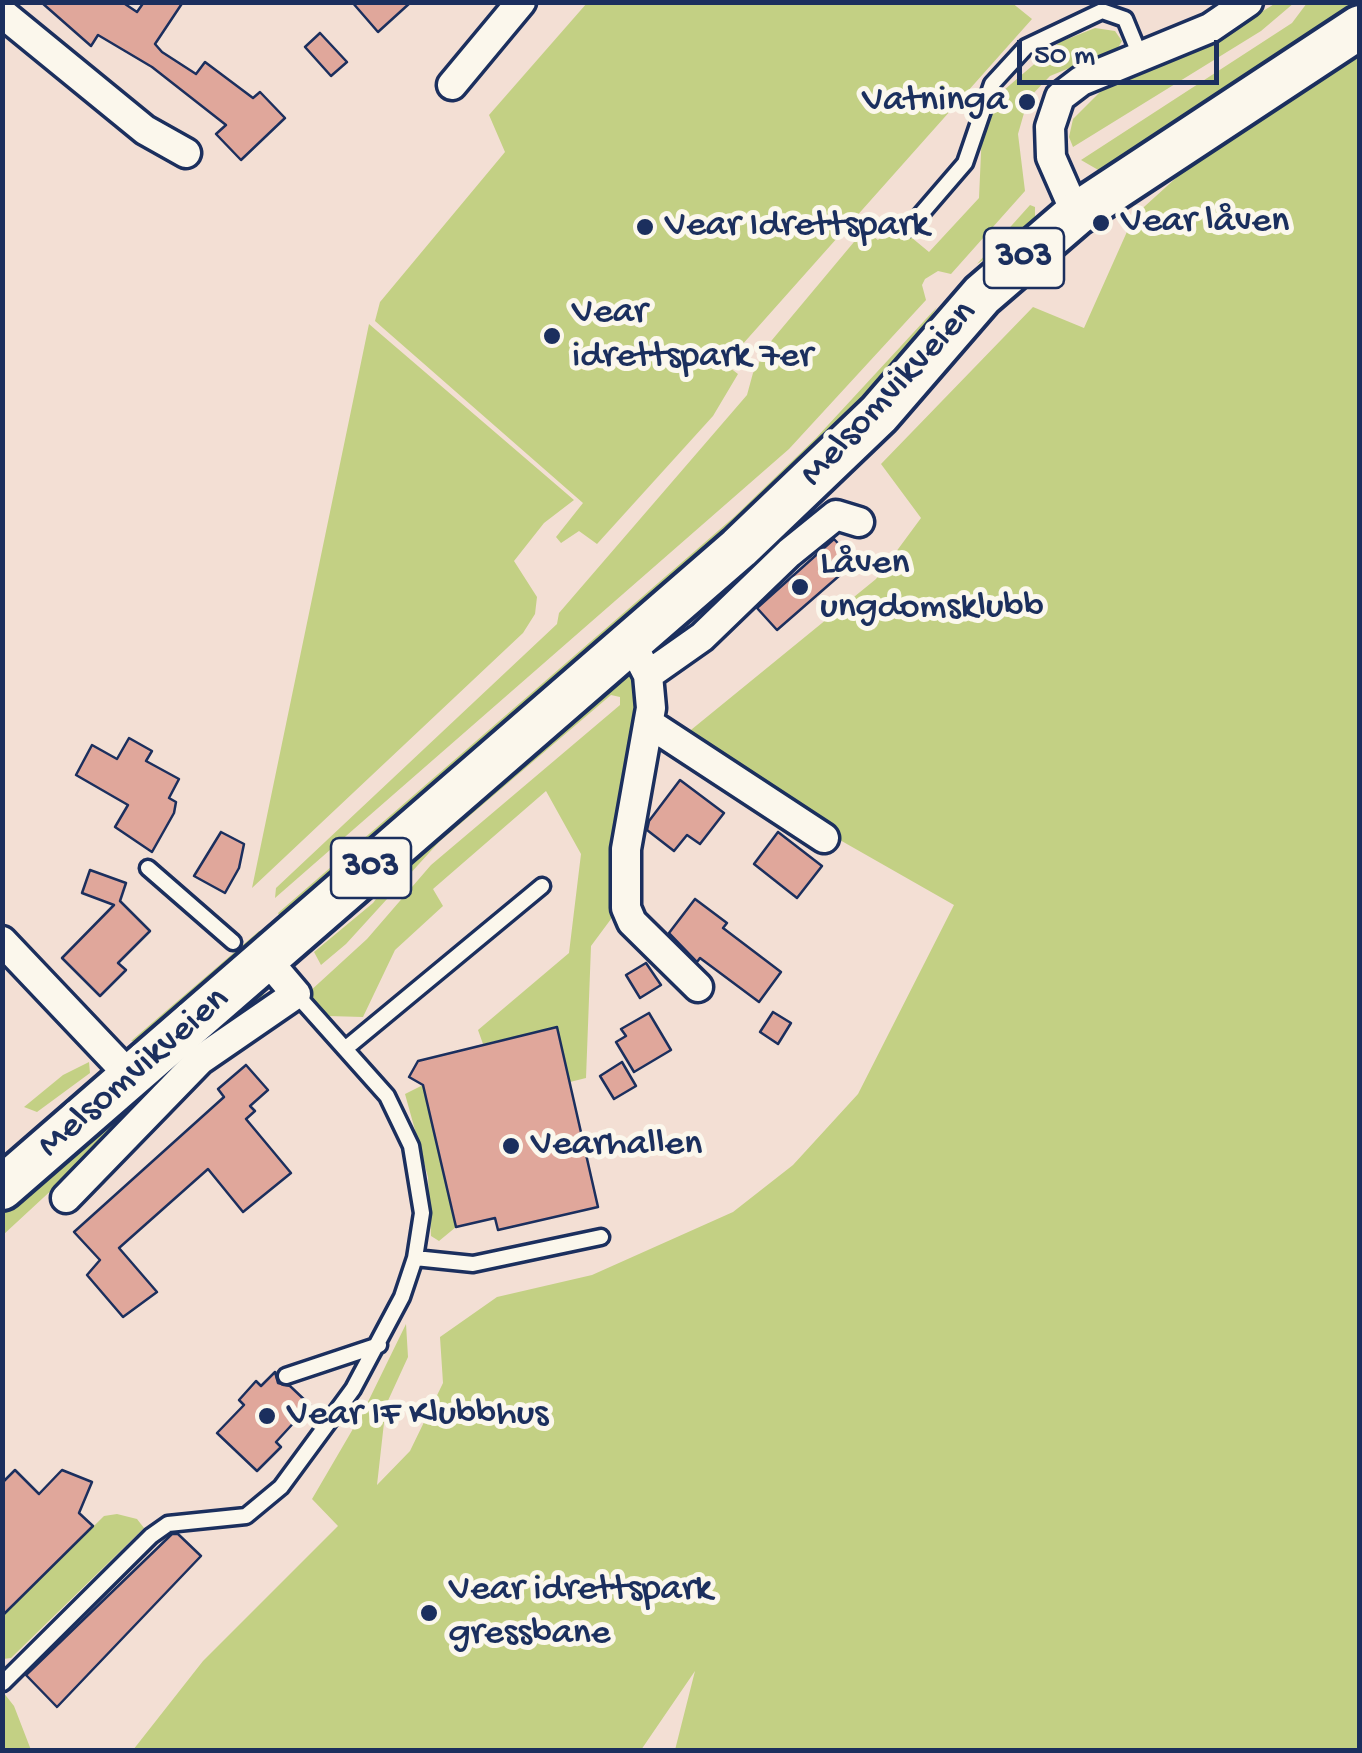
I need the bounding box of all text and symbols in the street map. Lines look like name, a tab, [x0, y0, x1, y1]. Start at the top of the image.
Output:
scale bar	[1022, 20, 1224, 82]
text: 50 m	[1034, 40, 1095, 75]
place label: Vatninga	[862, 79, 1007, 125]
marker: Vatninga	[1016, 91, 1038, 113]
place label: Vear låven	[1121, 200, 1289, 246]
place label: Vear Idrettspark	[665, 204, 929, 250]
marker: Vear låven	[1090, 212, 1112, 234]
marker: Vear Idrettspark	[634, 216, 656, 238]
road number: 303	[984, 228, 1064, 288]
place label: Vear idrettspark 7er	[572, 291, 813, 380]
street label: Melsomvikveien	[792, 292, 988, 498]
marker: Vear idrettspark 7er	[541, 325, 563, 347]
place label: Låven ungdomsklubb	[820, 542, 1044, 632]
marker: Låven ungdomsklubb	[789, 576, 811, 598]
road number: 303	[331, 838, 411, 898]
street label: Melsomvikveien	[30, 978, 240, 1170]
place label: Vearhallen	[531, 1123, 702, 1169]
marker: Vearhallen	[500, 1135, 522, 1157]
place label: Vear IF Klubbhus	[287, 1393, 548, 1439]
marker: Vear IF Klubbhus	[256, 1405, 278, 1427]
place label: Vear idrettspark gressbane	[449, 1568, 712, 1658]
marker: Vear idrettspark gressbane	[418, 1602, 440, 1624]

